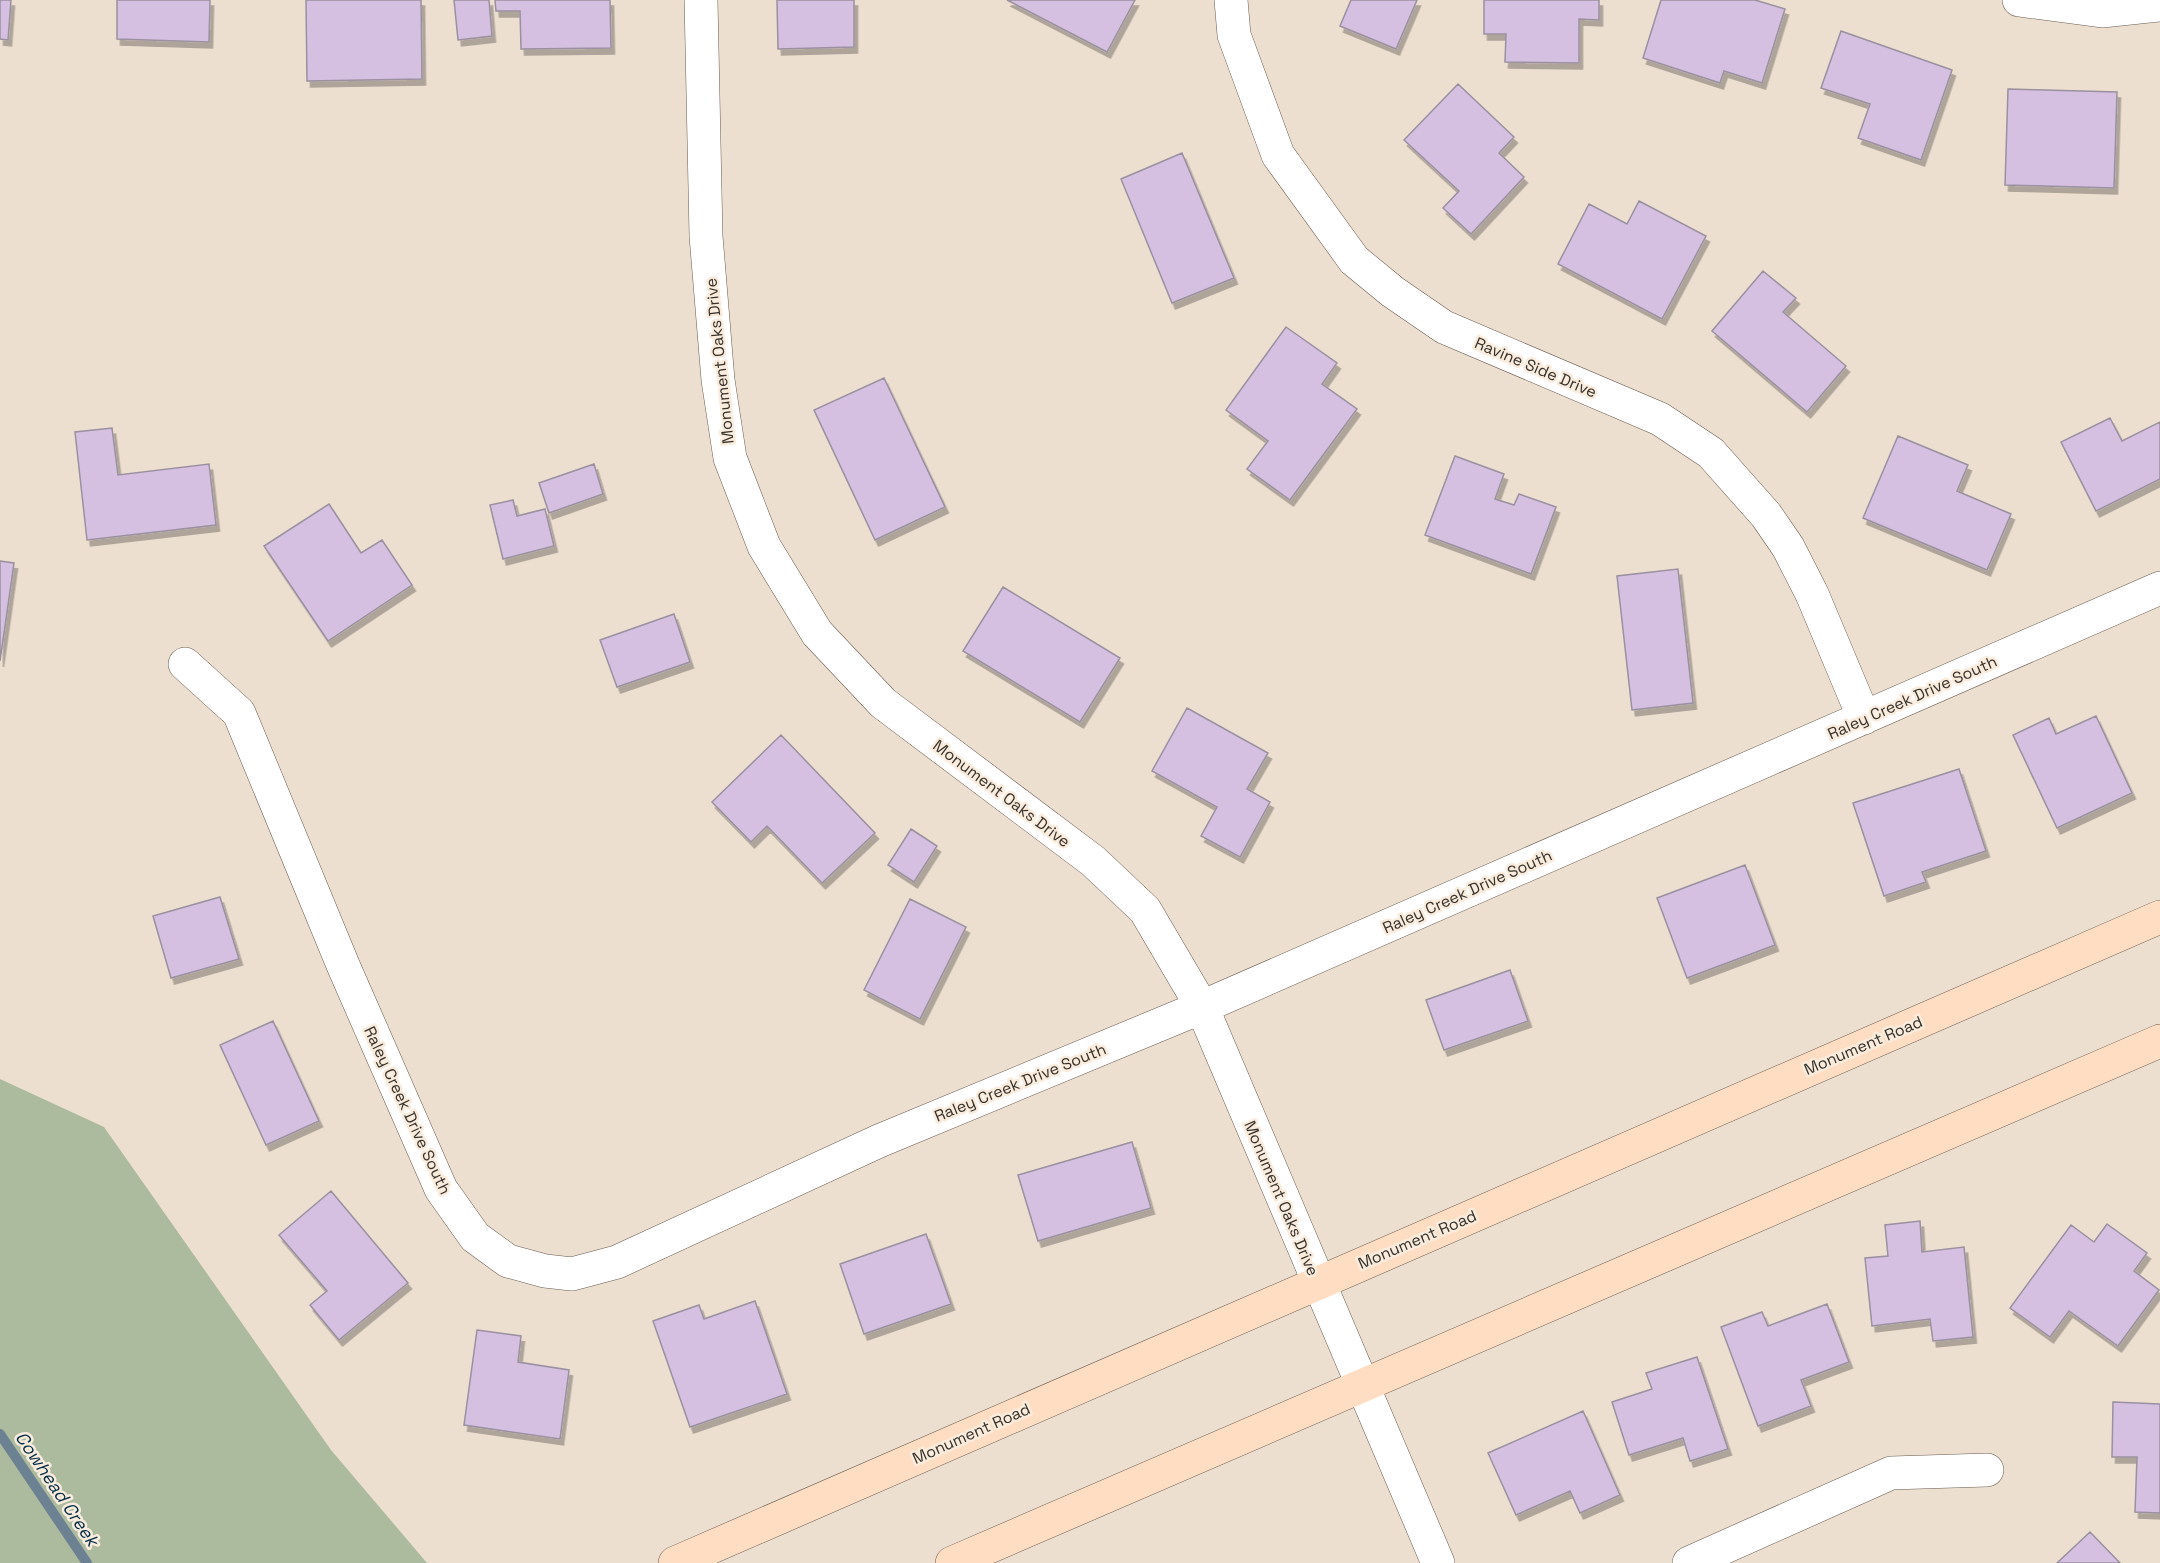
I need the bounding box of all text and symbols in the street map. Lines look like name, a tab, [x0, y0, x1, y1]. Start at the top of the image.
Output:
street label: Monument Oaks Drive	[700, 277, 739, 445]
street label: Ravine Side Drive	[1472, 332, 1600, 403]
street label: Raley Creek Drive South	[1824, 651, 2000, 744]
street label: Monument Oaks Drive	[929, 735, 1075, 852]
street label: Raley Creek Drive South	[1379, 845, 1555, 938]
street label: Monument Road	[1801, 1011, 1926, 1080]
street label: Raley Creek Drive South	[359, 1023, 456, 1198]
street label: Raley Creek Drive South	[931, 1038, 1109, 1127]
street label: Monument Oaks Drive	[1239, 1117, 1324, 1279]
street label: Monument Road	[1355, 1205, 1480, 1274]
street label: Monument Road	[909, 1398, 1033, 1469]
water label: Cowhead Creek	[10, 1427, 106, 1553]

